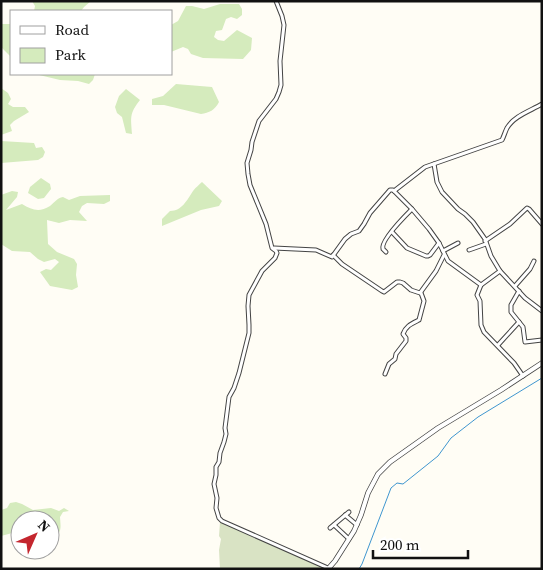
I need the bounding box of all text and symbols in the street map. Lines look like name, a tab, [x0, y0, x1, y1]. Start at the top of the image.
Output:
legend	[10, 10, 172, 75]
text: Road	[55, 19, 89, 40]
text: Park	[55, 44, 87, 65]
north arrow	[10, 510, 60, 560]
text: N	[34, 515, 55, 536]
scale bar	[373, 528, 468, 560]
text: 200 m	[380, 534, 420, 555]

